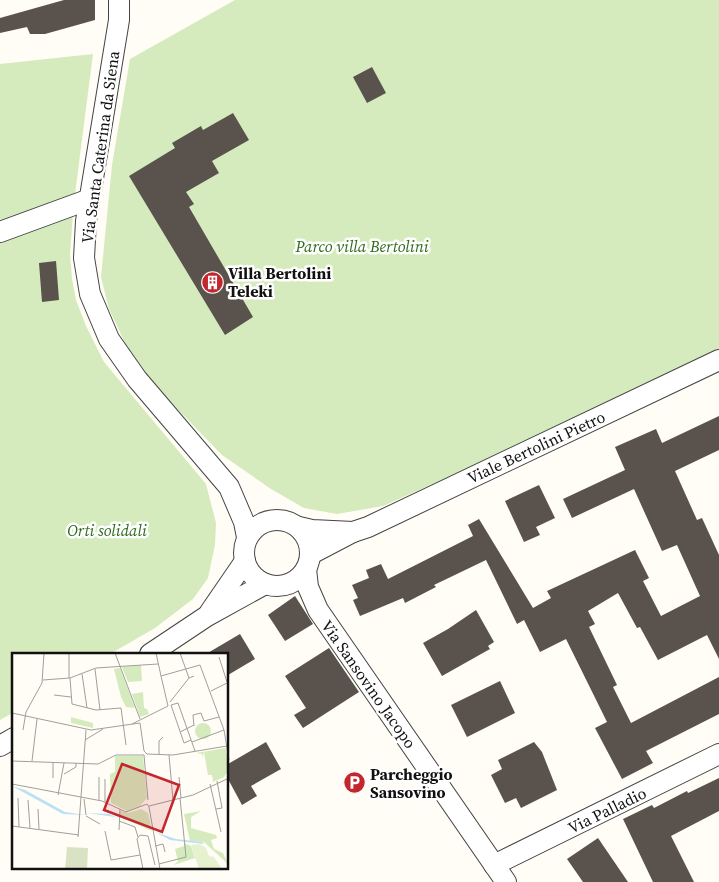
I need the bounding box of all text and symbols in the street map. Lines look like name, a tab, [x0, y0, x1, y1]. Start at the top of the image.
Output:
street label: Via Santa Caterina da Siena	[76, 48, 125, 245]
park label: Parco villa Bertolini	[294, 235, 429, 257]
place label: Villa Bertolini Teleki	[228, 262, 331, 302]
building icon: Villa Bertolini Teleki	[200, 270, 224, 294]
street label: Viale Bertolini Pietro	[463, 405, 609, 489]
park label: Orti solidali	[67, 519, 147, 541]
street label: Via Sansovino Jacopo	[316, 615, 422, 753]
inset map	[12, 653, 229, 870]
place label: Parcheggio Sansovino	[370, 763, 453, 803]
parking icon: Parcheggio Sansovino	[342, 771, 366, 795]
street label: Via Palladio	[564, 781, 650, 838]

